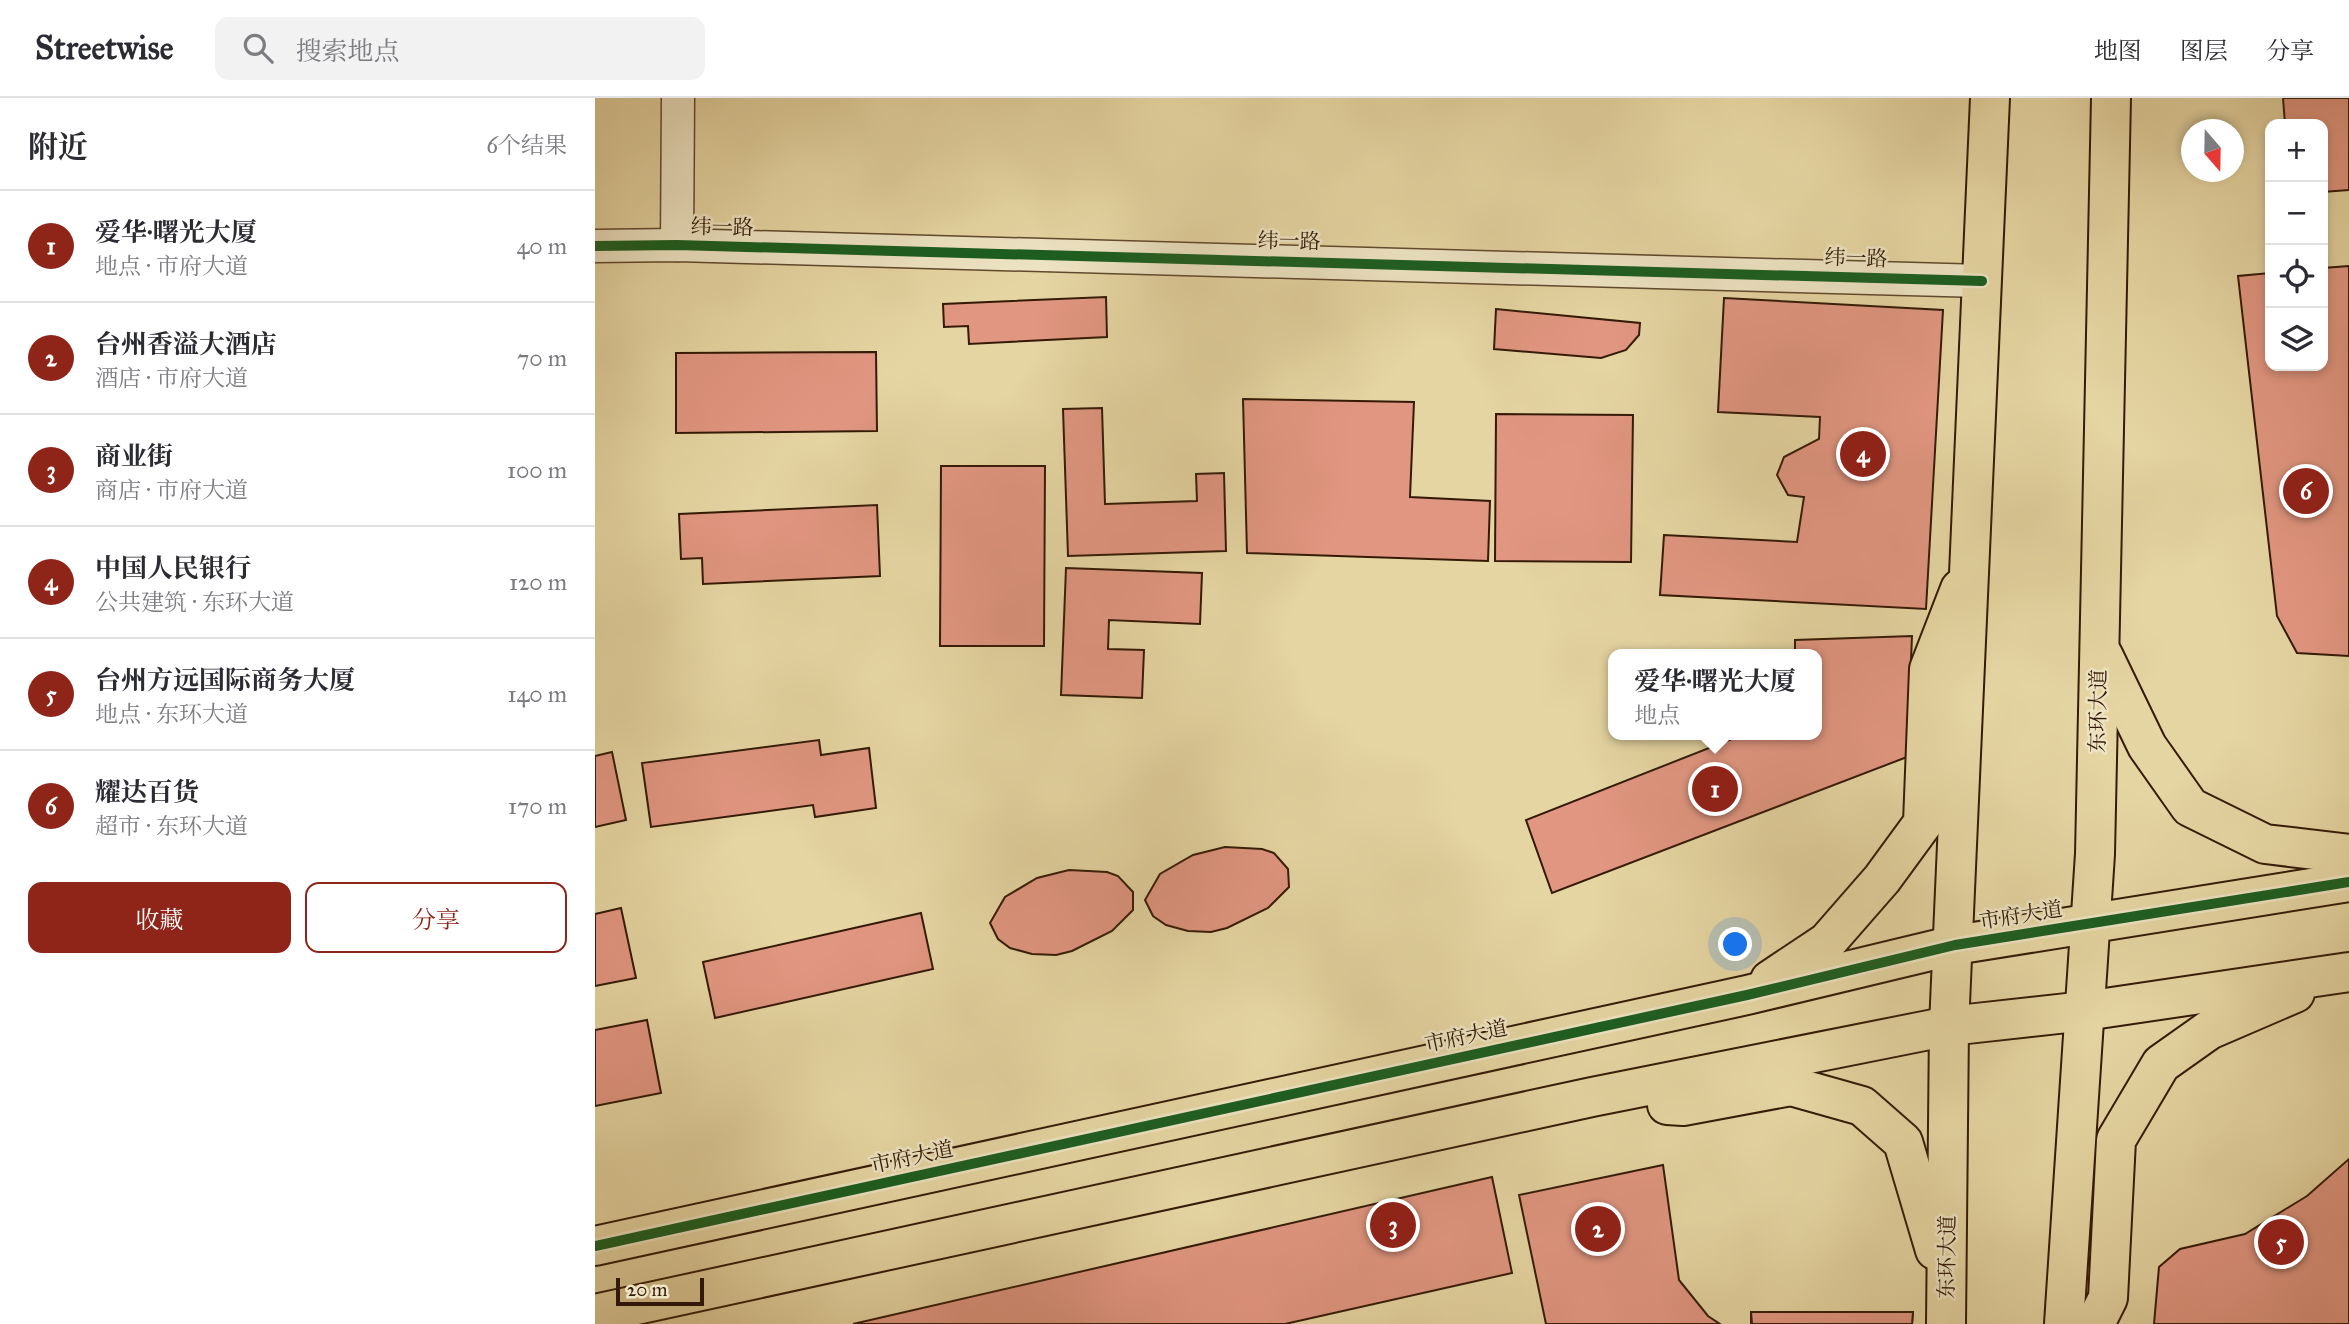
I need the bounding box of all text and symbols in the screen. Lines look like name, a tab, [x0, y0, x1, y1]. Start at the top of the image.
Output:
search box	[215, 17, 705, 80]
text: Streetwise	[35, 28, 173, 68]
icon: search	[239, 29, 277, 67]
text: 搜索地点	[295, 35, 399, 67]
text: 地图	[2094, 36, 2142, 66]
text: 图层	[2180, 36, 2228, 66]
text: 分享	[2266, 36, 2314, 66]
north arrow	[2181, 119, 2244, 182]
map controls	[2265, 119, 2328, 371]
button: +	[2265, 119, 2328, 182]
text: 附近	[28, 129, 88, 165]
text: 6个结果	[486, 131, 567, 159]
button: −	[2265, 182, 2328, 245]
street label: 纬一路	[690, 213, 754, 241]
text: 爱华·曙光大厦	[95, 216, 257, 248]
street label: 纬一路	[1257, 227, 1321, 255]
text: 1	[46, 232, 56, 260]
text: 40 m	[517, 232, 567, 260]
street label: 纬一路	[1824, 244, 1888, 272]
button: locate	[2265, 245, 2328, 308]
text: 地点 · 市府大道	[95, 252, 248, 280]
button: layers	[2265, 308, 2328, 371]
text: 台州香溢大酒店	[95, 328, 277, 360]
text: 2	[45, 344, 57, 372]
text: 70 m	[517, 344, 567, 372]
text: 酒店 · 市府大道	[95, 364, 248, 392]
pin: 4	[1840, 428, 1886, 480]
text: 商业街	[95, 440, 173, 472]
text: 3	[46, 456, 56, 484]
text: 100 m	[507, 456, 567, 484]
pin: 6	[2283, 465, 2329, 517]
text: 商店 · 市府大道	[95, 476, 248, 504]
text: 中国人民银行	[95, 552, 251, 584]
text: 4	[45, 568, 57, 596]
text: 120 m	[509, 568, 567, 596]
text: 公共建筑 · 东环大道	[95, 588, 294, 616]
popup	[1608, 649, 1822, 740]
text: 台州方远国际商务大厦	[95, 664, 355, 696]
text: 爱华·曙光大厦	[1634, 665, 1796, 697]
street label: 东环大道	[2084, 669, 2112, 753]
text: 5	[46, 680, 56, 708]
text: 140 m	[507, 680, 567, 708]
text: 地点 · 东环大道	[95, 700, 248, 728]
text: 地点	[1634, 701, 1680, 729]
pin: 1	[1692, 763, 1738, 815]
text: 耀达百货	[95, 776, 199, 808]
text: 6	[45, 792, 57, 820]
text: 170 m	[508, 792, 567, 820]
text: 超市 · 东环大道	[95, 812, 248, 840]
button: 收藏	[28, 882, 291, 953]
button: 分享	[305, 882, 567, 953]
street label: 市府大道	[1977, 896, 2065, 934]
your location	[1718, 927, 1752, 961]
street label: 市府大道	[1422, 1015, 1510, 1057]
street label: 市府大道	[868, 1136, 956, 1178]
pin: 3	[1370, 1199, 1416, 1251]
pin: 2	[1575, 1203, 1621, 1255]
street label: 东环大道	[1933, 1215, 1961, 1299]
pin: 5	[2258, 1216, 2304, 1268]
scale bar	[616, 1275, 703, 1307]
text: 20 m	[627, 1278, 668, 1301]

